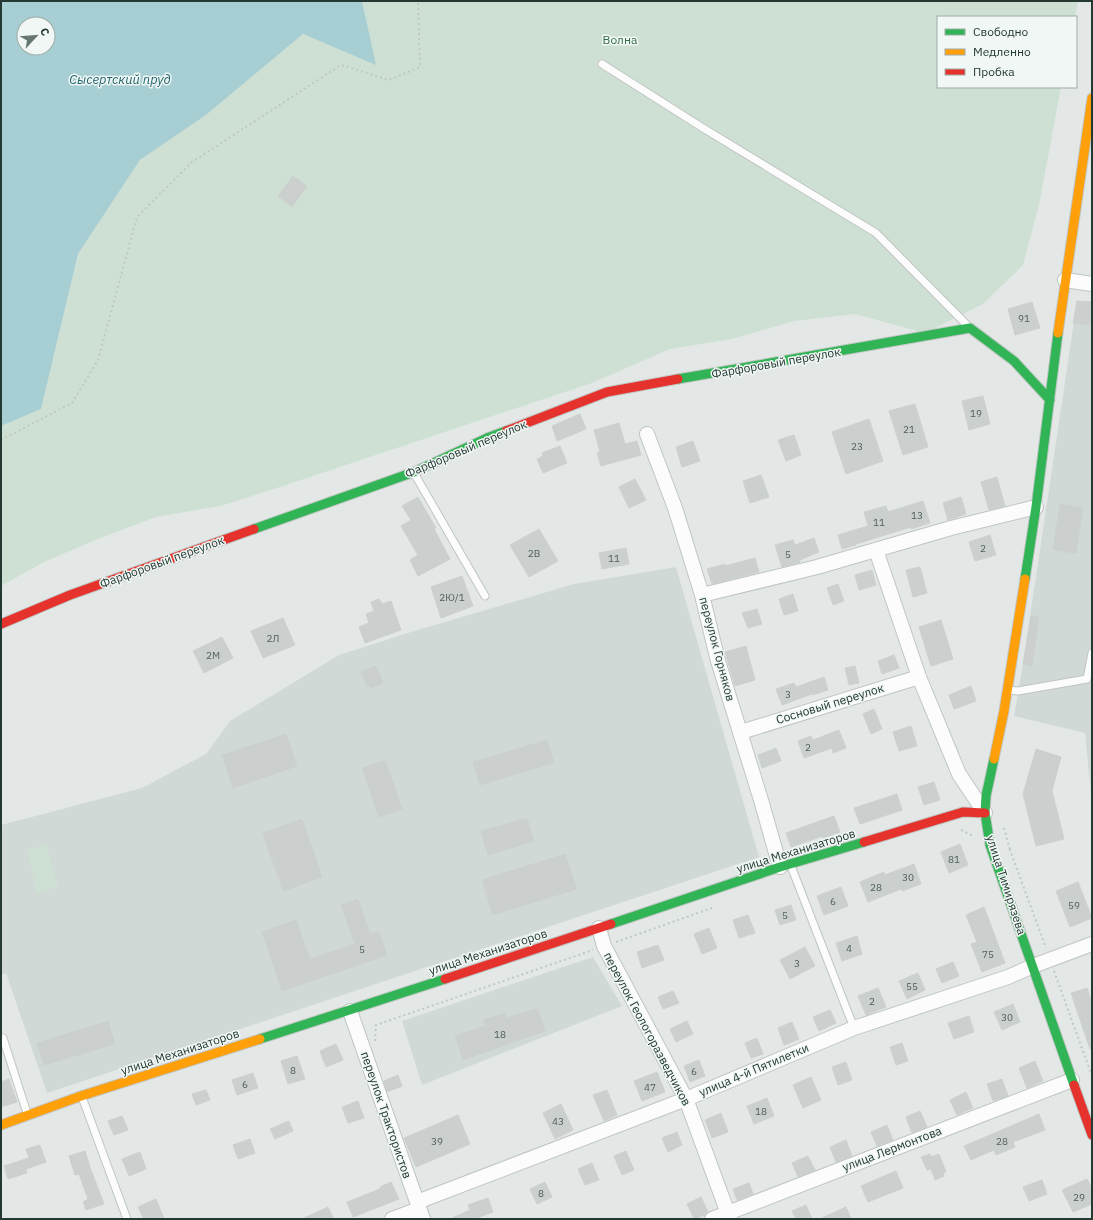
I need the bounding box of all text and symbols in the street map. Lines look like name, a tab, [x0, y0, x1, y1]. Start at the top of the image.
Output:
north arrow	[16, 16, 56, 56]
legend	[937, 16, 1077, 88]
text: Свободно	[973, 24, 1029, 39]
text: С	[37, 25, 53, 38]
park label: Волна	[603, 32, 638, 47]
text: Медленно	[973, 44, 1031, 59]
text: Пробка	[973, 64, 1015, 79]
water label: Сысертский пруд	[69, 71, 171, 88]
house number: 91	[1018, 312, 1030, 325]
street label: Фарфоровый переулок	[710, 344, 842, 381]
house number: 19	[970, 407, 982, 420]
street label: Фарфоровый переулок	[403, 416, 529, 481]
house number: 21	[903, 423, 915, 436]
house number: 23	[851, 440, 863, 453]
house number: 13	[911, 509, 923, 522]
house number: 11	[873, 516, 885, 529]
street label: Фарфоровый переулок	[98, 532, 226, 591]
house number: 2	[980, 542, 986, 555]
house number: 2В	[528, 547, 540, 560]
house number: 5	[785, 548, 791, 561]
house number: 11	[608, 552, 620, 565]
house number: 2Ю/1	[439, 591, 465, 604]
street label: переулок Горняков	[696, 595, 739, 703]
house number: 2Л	[267, 632, 279, 645]
house number: 2М	[206, 649, 220, 662]
street label: Сосновый переулок	[774, 680, 886, 727]
house number: 3	[785, 688, 791, 701]
house number: 2	[805, 741, 811, 754]
street label: улица Механизаторов	[735, 825, 857, 876]
street label: улица Тимирязева	[983, 833, 1030, 937]
house number: 81	[948, 853, 960, 866]
house number: 30	[902, 871, 914, 884]
house number: 28	[870, 881, 882, 894]
house number: 6	[830, 895, 836, 908]
house number: 59	[1068, 899, 1080, 912]
house number: 5	[782, 909, 788, 922]
street label: улица Механизаторов	[427, 925, 549, 978]
house number: 4	[846, 942, 852, 955]
house number: 5	[359, 943, 365, 956]
house number: 75	[982, 948, 994, 961]
street label: переулок Геологоразведчиков	[600, 949, 694, 1108]
house number: 3	[794, 957, 800, 970]
house number: 55	[906, 980, 918, 993]
house number: 2	[869, 995, 875, 1008]
house number: 30	[1001, 1011, 1013, 1024]
street label: улица Механизаторов	[119, 1025, 241, 1078]
house number: 18	[494, 1028, 506, 1041]
street label: улица 4-й Пятилетки	[697, 1040, 811, 1099]
street label: переулок Трактористов	[358, 1049, 415, 1180]
house number: 8	[290, 1064, 296, 1077]
house number: 6	[691, 1065, 697, 1078]
house number: 6	[242, 1078, 248, 1091]
house number: 47	[644, 1081, 656, 1094]
house number: 18	[755, 1105, 767, 1118]
house number: 43	[552, 1115, 564, 1128]
street label: улица Лермонтова	[840, 1122, 944, 1174]
house number: 39	[431, 1135, 443, 1148]
house number: 28	[996, 1135, 1008, 1148]
house number: 8	[538, 1187, 544, 1200]
house number: 29	[1073, 1191, 1085, 1204]

